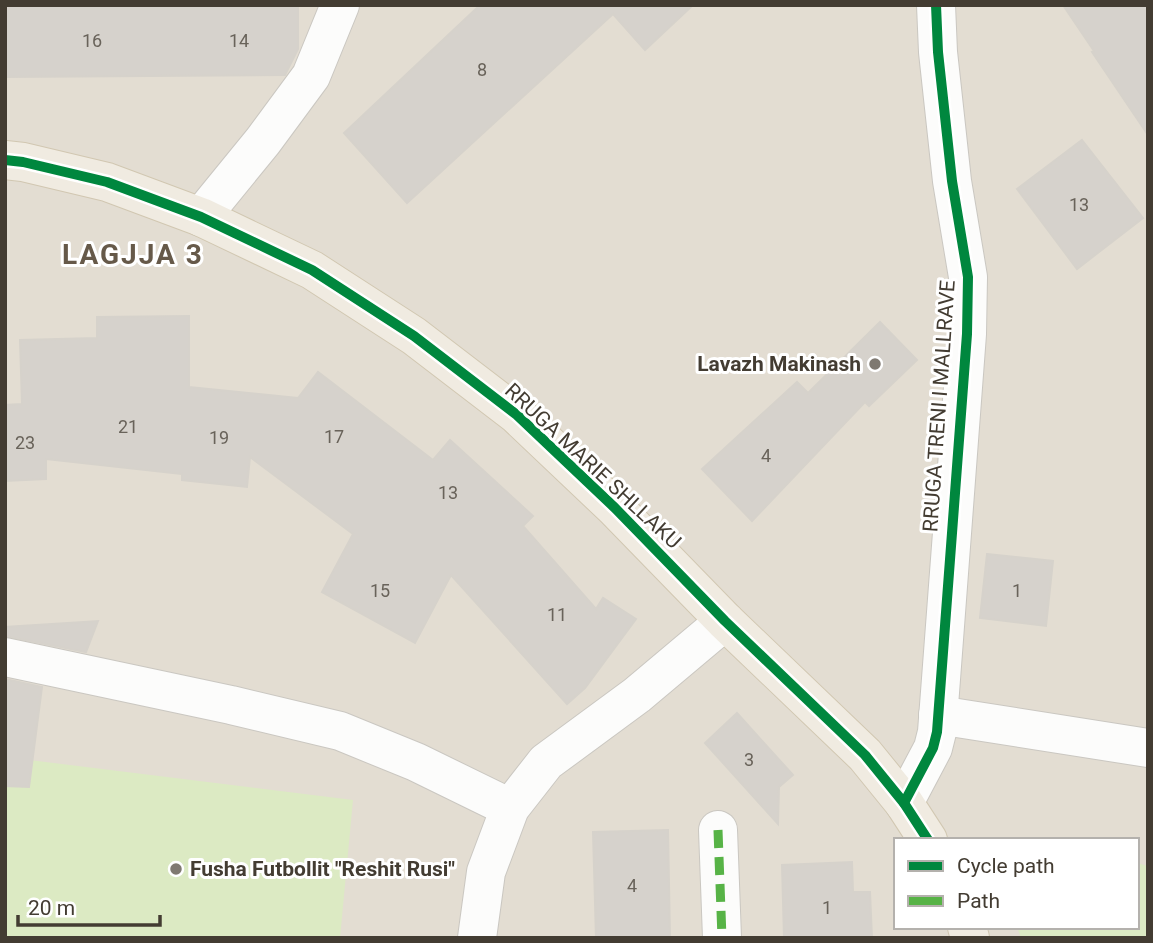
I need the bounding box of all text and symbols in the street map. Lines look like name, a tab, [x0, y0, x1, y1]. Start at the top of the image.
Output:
house number: 16	[82, 30, 102, 51]
house number: 14	[229, 30, 249, 51]
house number: 8	[477, 59, 487, 80]
house number: 13	[1069, 194, 1089, 215]
district label: LAGJJA 3	[62, 238, 204, 271]
street label: RRUGA TRENI I MALLRAVE	[918, 279, 960, 533]
place label: Lavazh Makinash	[697, 352, 861, 376]
marker: Lavazh Makinash	[867, 356, 883, 372]
street label: RRUGA MARIE SHLLAKU	[500, 378, 686, 554]
house number: 21	[118, 416, 138, 437]
house number: 17	[324, 426, 344, 447]
house number: 19	[209, 427, 229, 448]
house number: 23	[15, 432, 35, 453]
house number: 4	[761, 445, 771, 466]
house number: 13	[438, 482, 458, 503]
house number: 15	[370, 580, 390, 601]
house number: 1	[1012, 580, 1022, 601]
house number: 11	[547, 604, 567, 625]
house number: 3	[744, 749, 754, 770]
legend	[894, 838, 1139, 929]
text: Cycle path	[957, 854, 1055, 878]
place label: Fusha Futbollit "Reshit Rusi"	[190, 857, 455, 881]
marker: Fusha Futbollit "Reshit Rusi"	[168, 861, 184, 877]
house number: 4	[627, 875, 637, 896]
scale bar	[18, 884, 159, 928]
text: Path	[957, 889, 1000, 913]
text: 20 m	[28, 896, 75, 920]
house number: 1	[822, 897, 832, 918]

